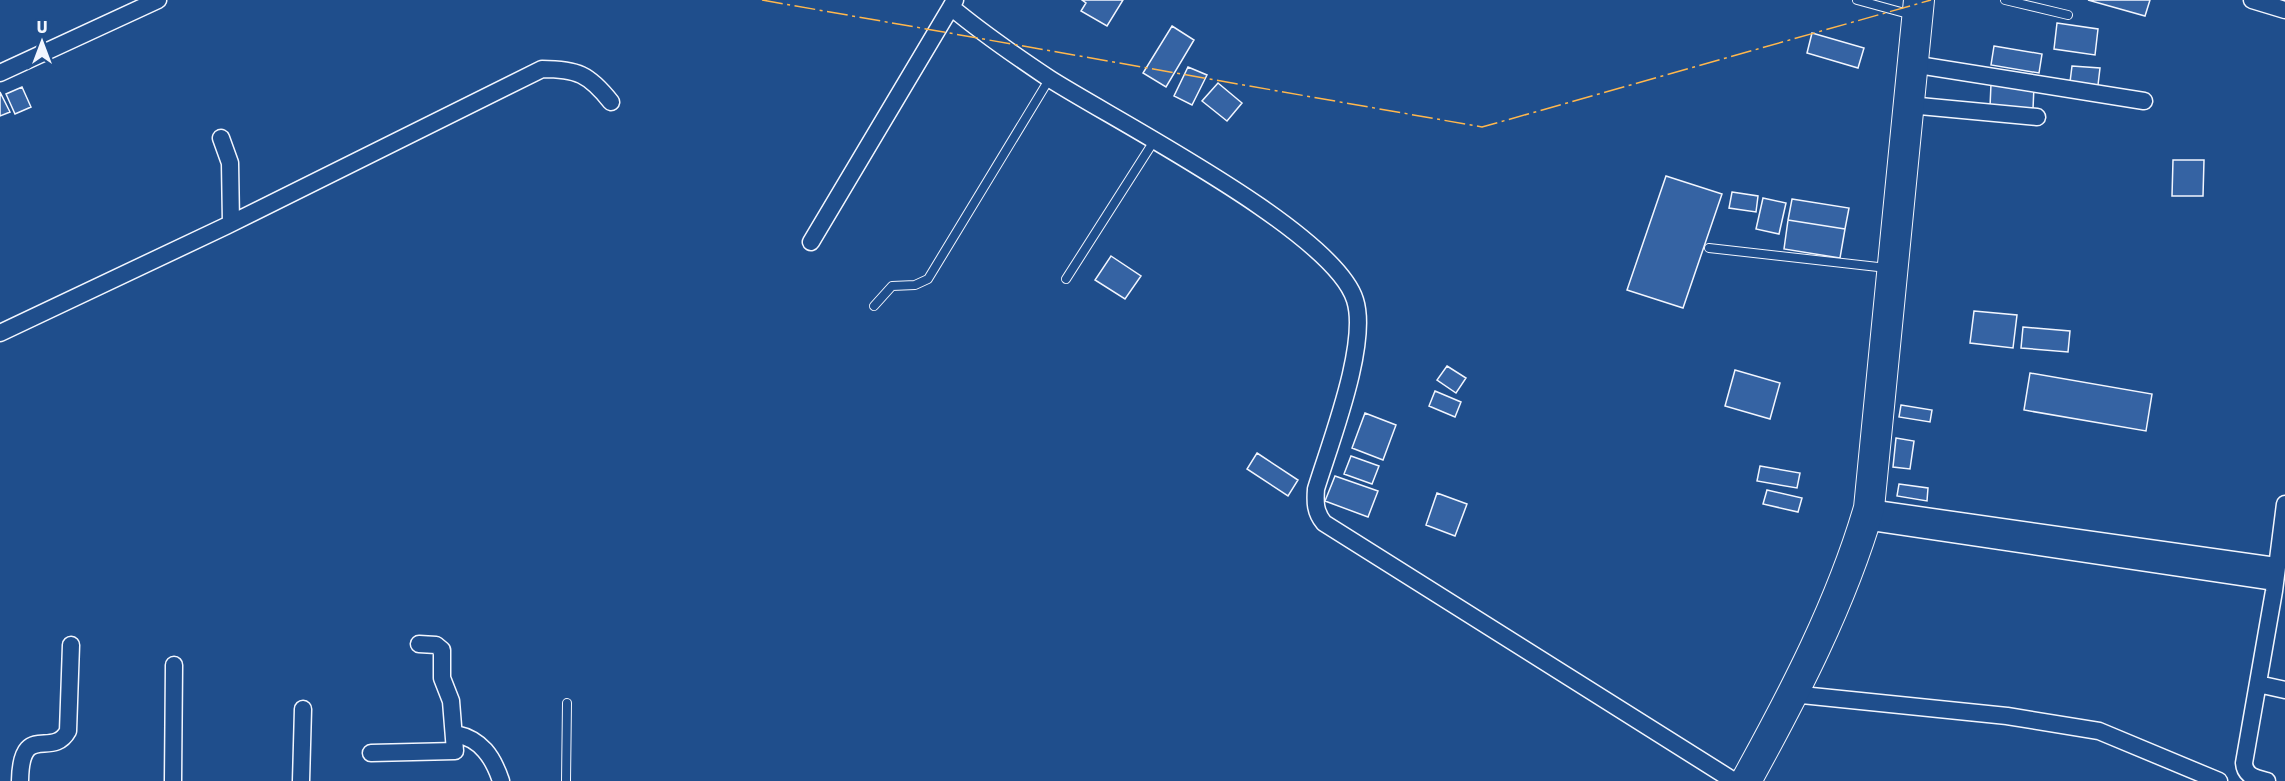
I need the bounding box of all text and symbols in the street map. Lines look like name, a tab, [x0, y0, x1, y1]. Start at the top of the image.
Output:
north arrow	[12, 12, 72, 72]
text: U	[36, 16, 48, 39]

